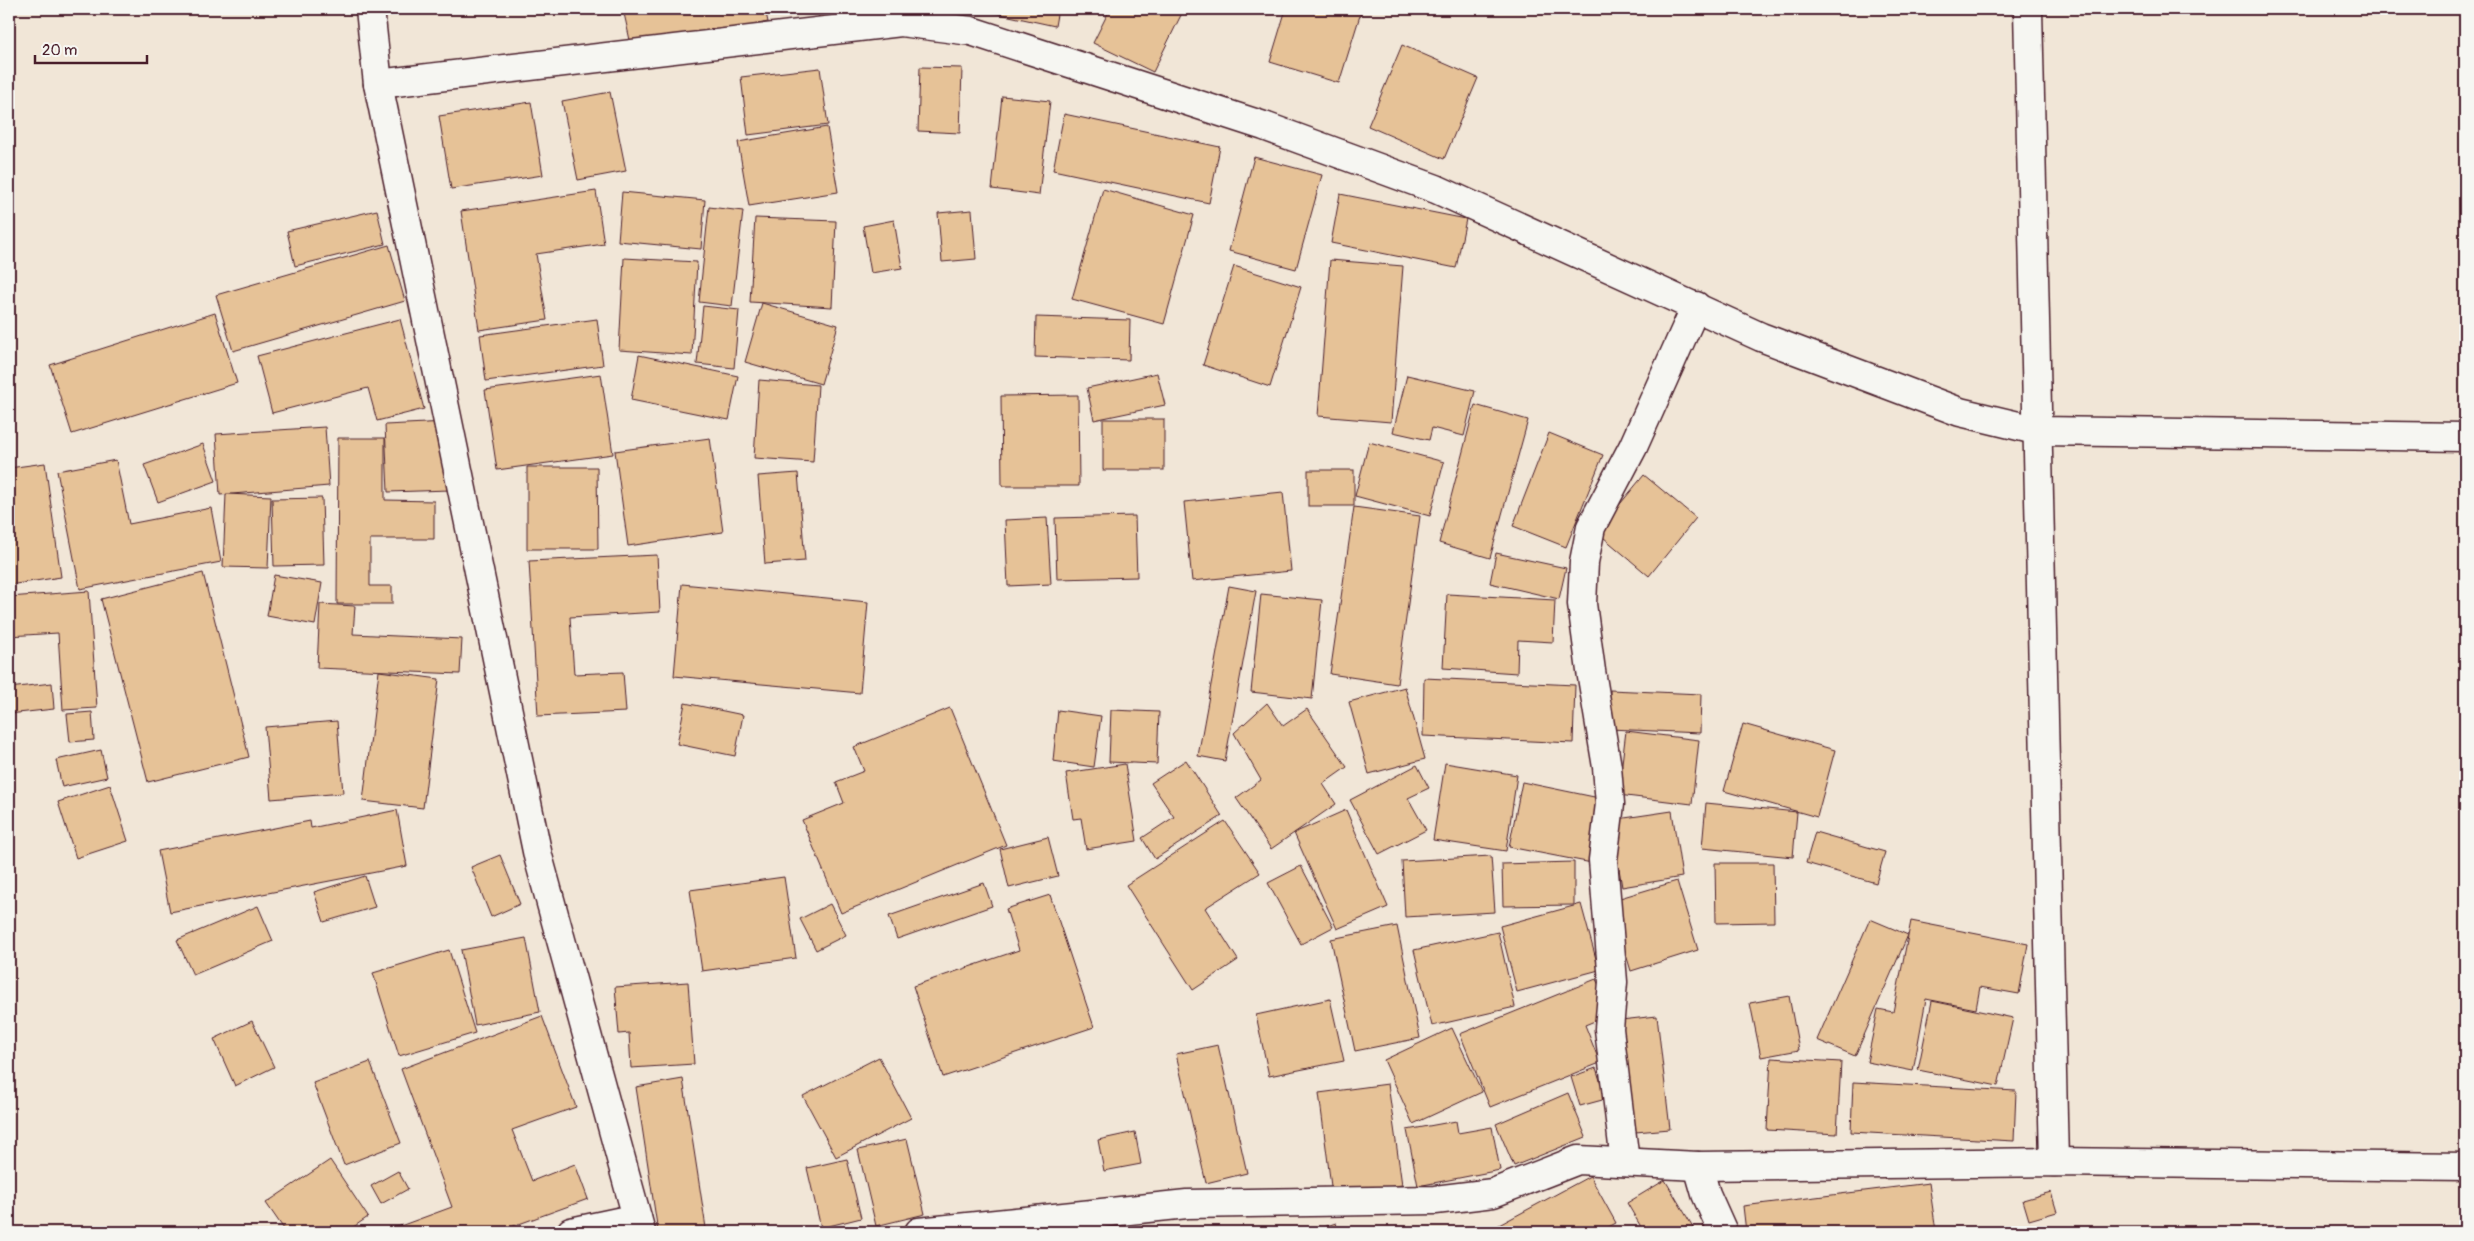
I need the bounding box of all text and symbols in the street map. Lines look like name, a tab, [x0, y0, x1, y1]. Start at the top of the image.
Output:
scale bar	[35, 32, 148, 64]
text: 20 m	[42, 41, 77, 60]

